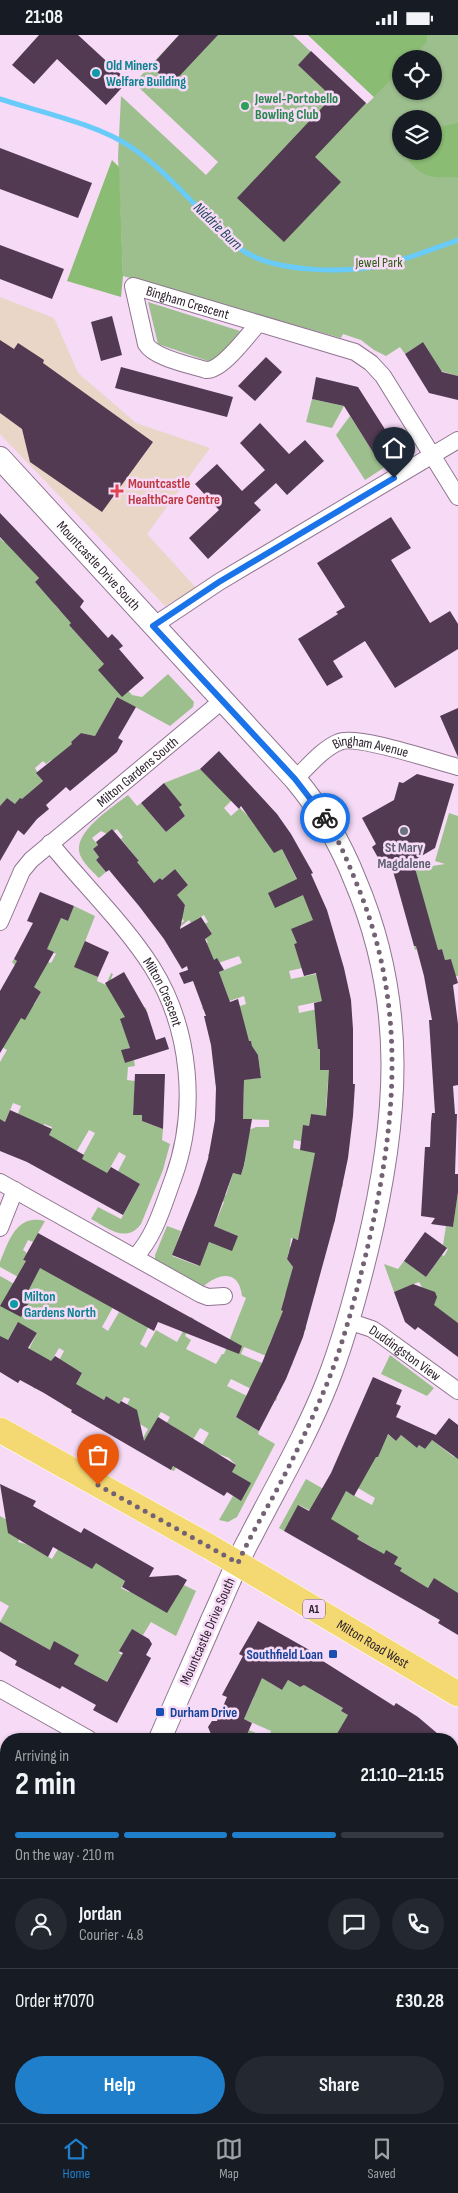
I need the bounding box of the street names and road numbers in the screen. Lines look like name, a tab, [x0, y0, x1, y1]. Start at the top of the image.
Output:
street label: Bingham Crescent	[144, 282, 231, 323]
street label: Mountcastle Drive South	[53, 518, 144, 614]
street label: Bingham Avenue	[330, 732, 411, 761]
street label: Milton Gardens South	[93, 733, 182, 811]
street label: Milton Crescent	[139, 954, 186, 1028]
street label: Duddingston View	[366, 1322, 444, 1385]
street label: Mountcastle Drive South	[176, 1575, 239, 1687]
road number: A1	[303, 1600, 325, 1619]
street label: Milton Road West	[334, 1616, 412, 1672]

